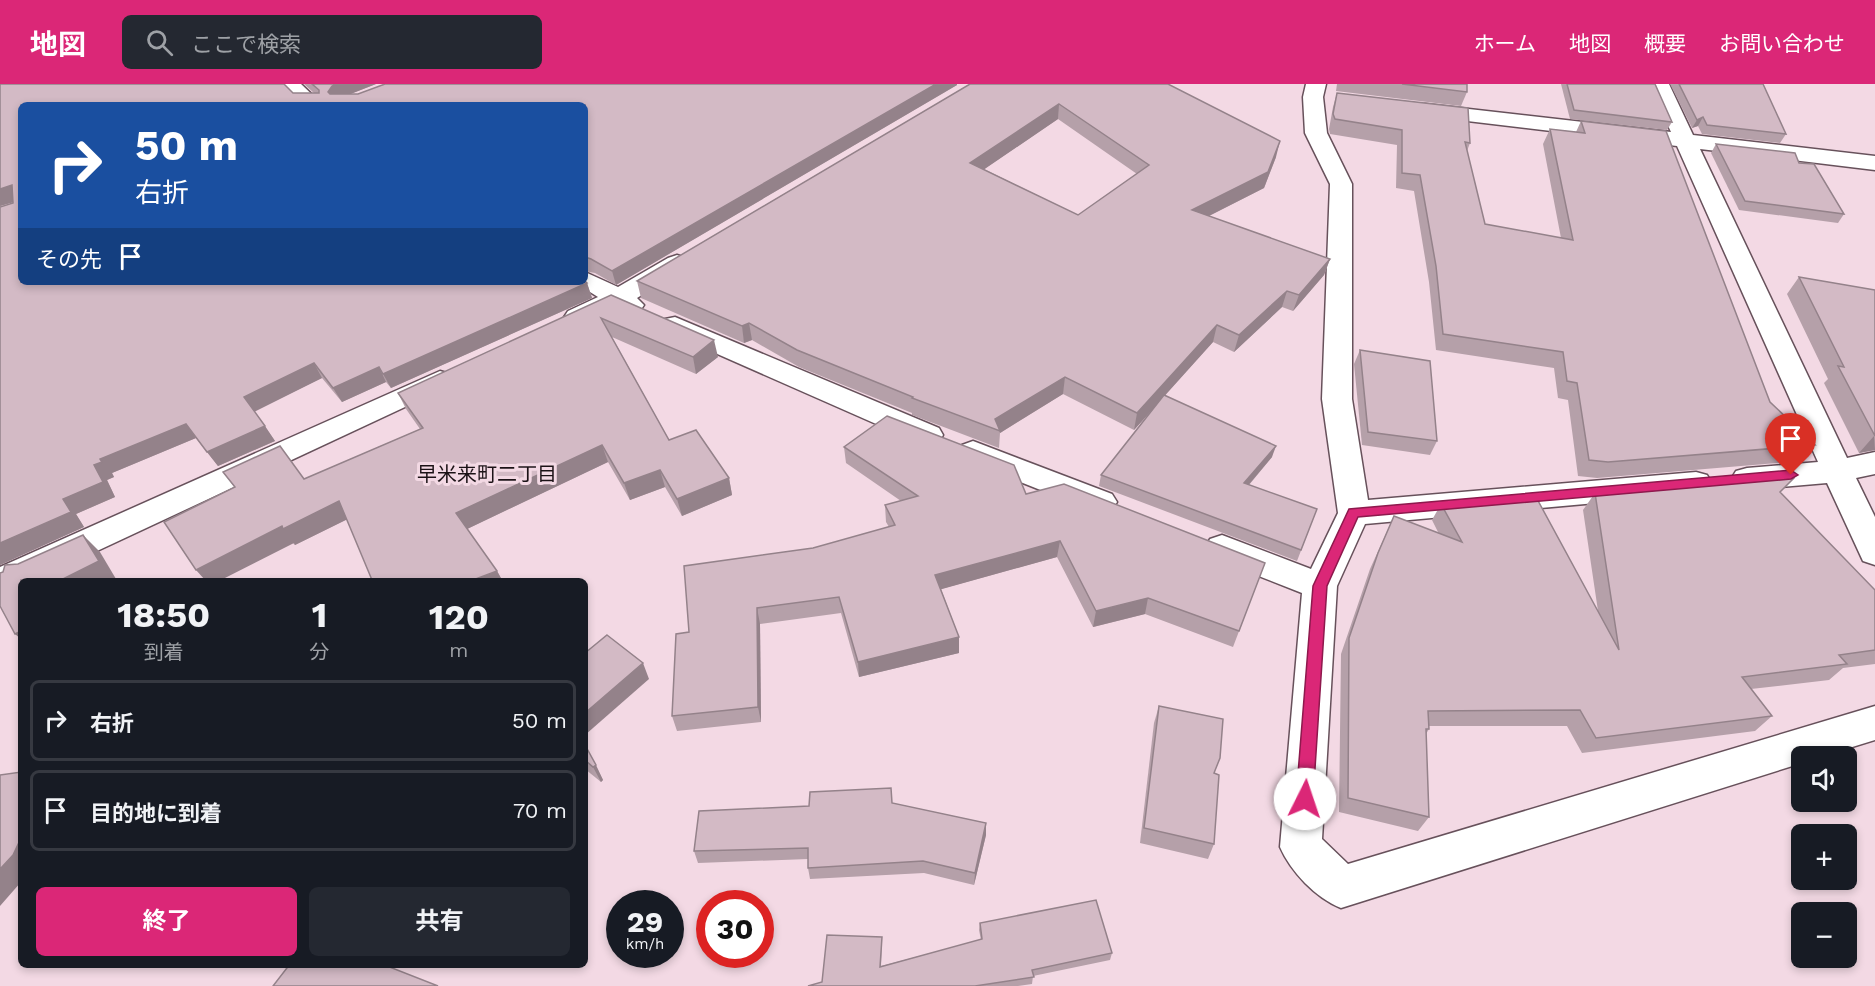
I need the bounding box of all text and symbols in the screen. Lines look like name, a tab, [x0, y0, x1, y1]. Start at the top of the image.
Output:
search box	[122, 15, 542, 69]
icon: search	[143, 26, 176, 59]
text: 地図	[30, 28, 86, 61]
text: ホーム	[1474, 31, 1536, 56]
text: 地図	[1569, 31, 1611, 56]
text: 概要	[1644, 31, 1686, 56]
text: お問い合わせ	[1719, 31, 1845, 56]
text: ここで検索	[191, 32, 301, 57]
text: 50 m	[135, 121, 238, 170]
icon: right	[36, 126, 114, 204]
text: 右折	[135, 177, 189, 209]
icon: arrive	[114, 240, 147, 273]
text: その先	[36, 247, 102, 272]
pin	[1765, 413, 1816, 475]
icon: arrive	[1774, 422, 1807, 455]
district label: 早米来町二丁目	[417, 462, 557, 486]
text: 18:50	[117, 594, 210, 636]
text: 1	[312, 594, 327, 636]
text: 120	[429, 596, 489, 638]
text: m	[449, 638, 468, 662]
text: 到着	[144, 640, 184, 664]
text: 分	[309, 640, 329, 664]
icon: right	[39, 704, 72, 737]
text: 50 m	[512, 708, 567, 733]
text: 右折	[90, 711, 134, 736]
map controls	[1791, 746, 1857, 968]
button: sound	[1791, 746, 1857, 812]
position arrow	[1273, 767, 1337, 831]
icon: arrive	[39, 794, 72, 827]
text: 70 m	[513, 798, 567, 823]
text: 目的地に到着	[90, 801, 222, 826]
button: +	[1791, 824, 1857, 890]
button: 終了	[36, 887, 297, 956]
button: 共有	[309, 887, 570, 956]
speed limit sign: 30	[696, 890, 774, 968]
button: −	[1791, 902, 1857, 968]
text: 29	[627, 904, 663, 939]
text: km/h	[626, 935, 664, 953]

